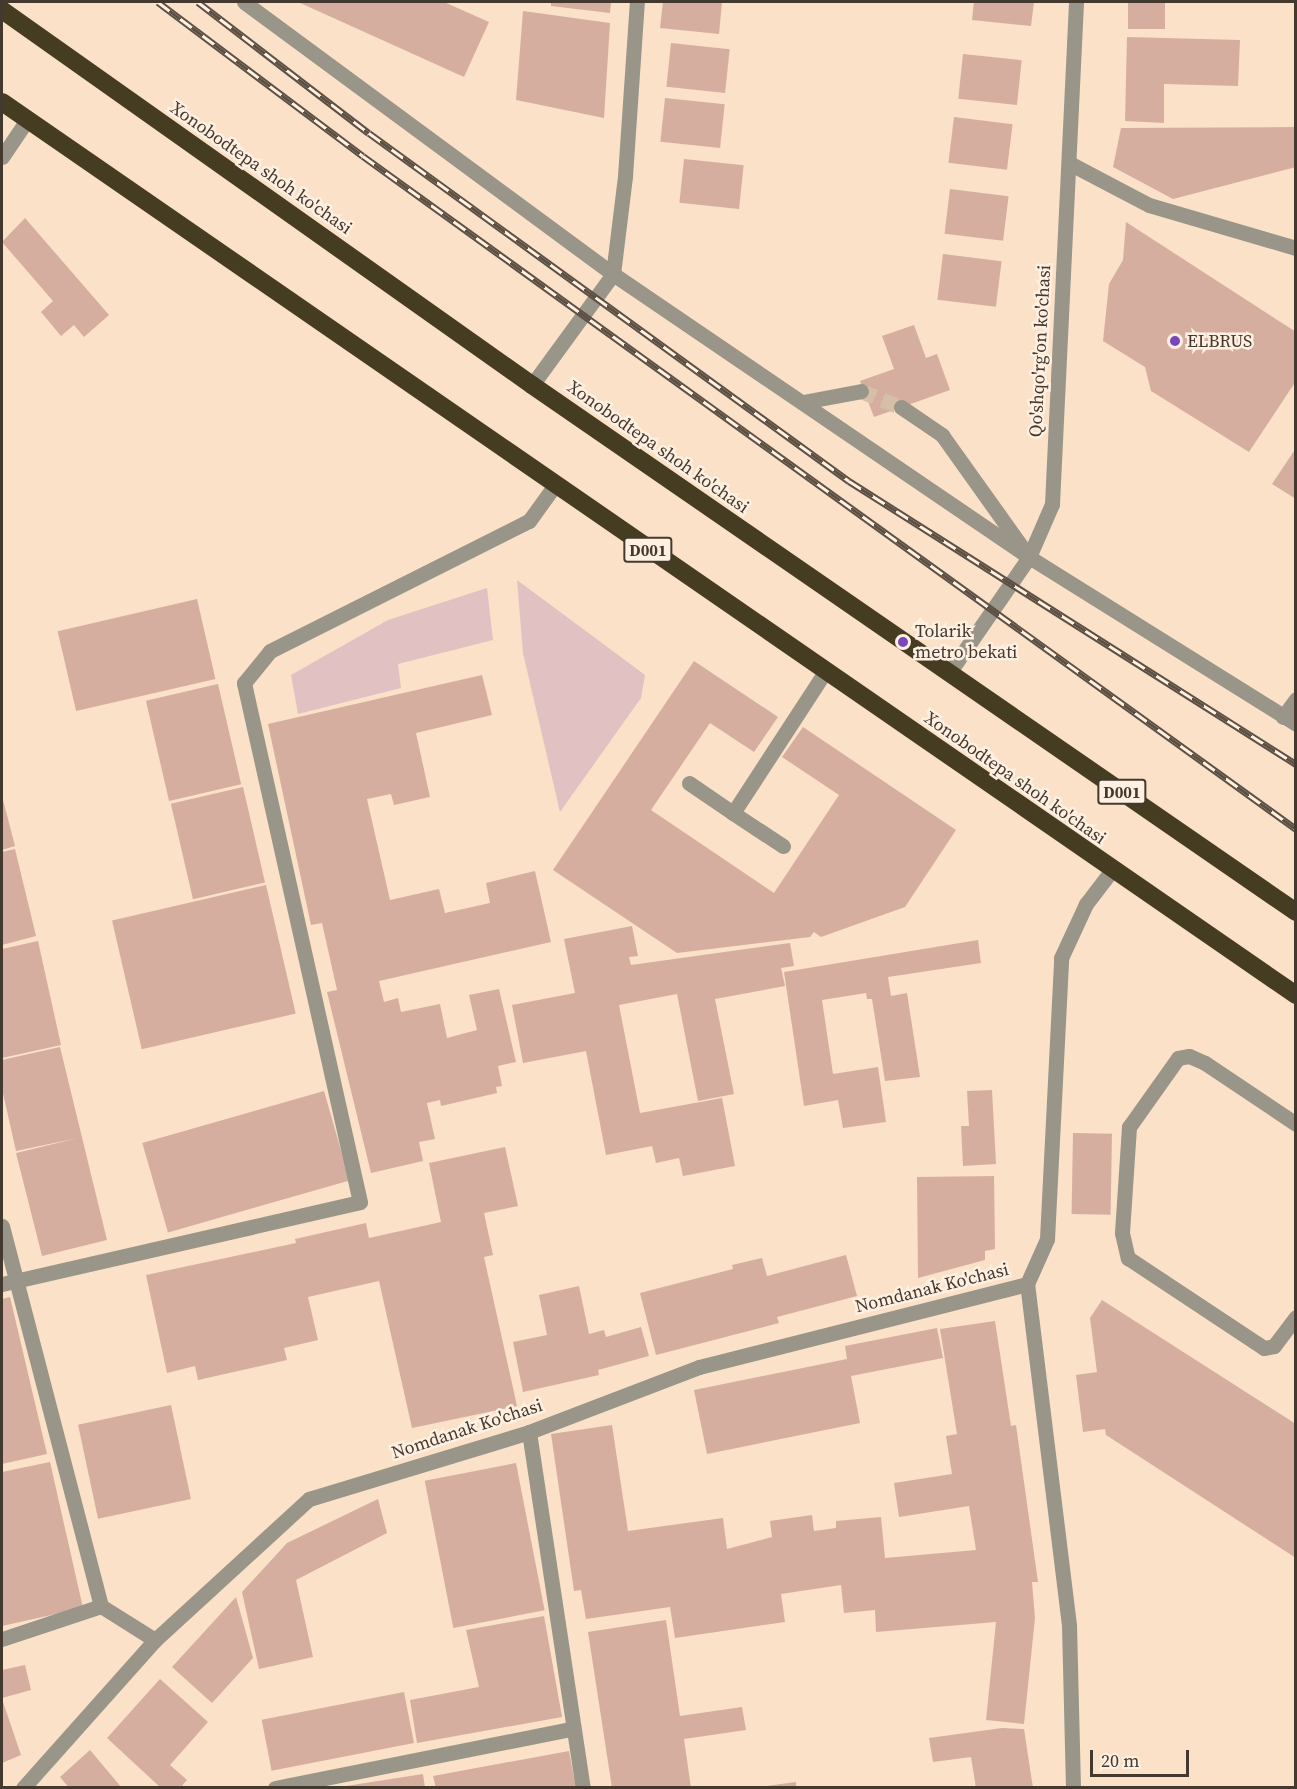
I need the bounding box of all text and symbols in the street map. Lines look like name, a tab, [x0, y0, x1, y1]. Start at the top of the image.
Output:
street label: Xonobodtepa shoh ko'chasi	[166, 97, 356, 239]
street label: Qo'shqo'rg'on ko'chasi	[1025, 264, 1055, 438]
place label: ELBRUS	[1187, 330, 1252, 352]
marker: ELBRUS	[1168, 334, 1182, 348]
street label: Xonobodtepa shoh ko'chasi	[563, 376, 753, 518]
road number: D001	[622, 537, 674, 563]
place label: Tolarik metro bekati	[915, 621, 1017, 664]
marker: Tolarik metro bekati	[896, 635, 910, 649]
street label: Xonobodtepa shoh ko'chasi	[920, 707, 1110, 849]
road number: D001	[1096, 779, 1148, 805]
street label: Nomdanak Ko'chasi	[853, 1258, 1011, 1318]
street label: Nomdanak Ko'chasi	[389, 1394, 545, 1464]
scale bar	[1093, 1738, 1192, 1776]
text: 20 m	[1101, 1748, 1139, 1773]

